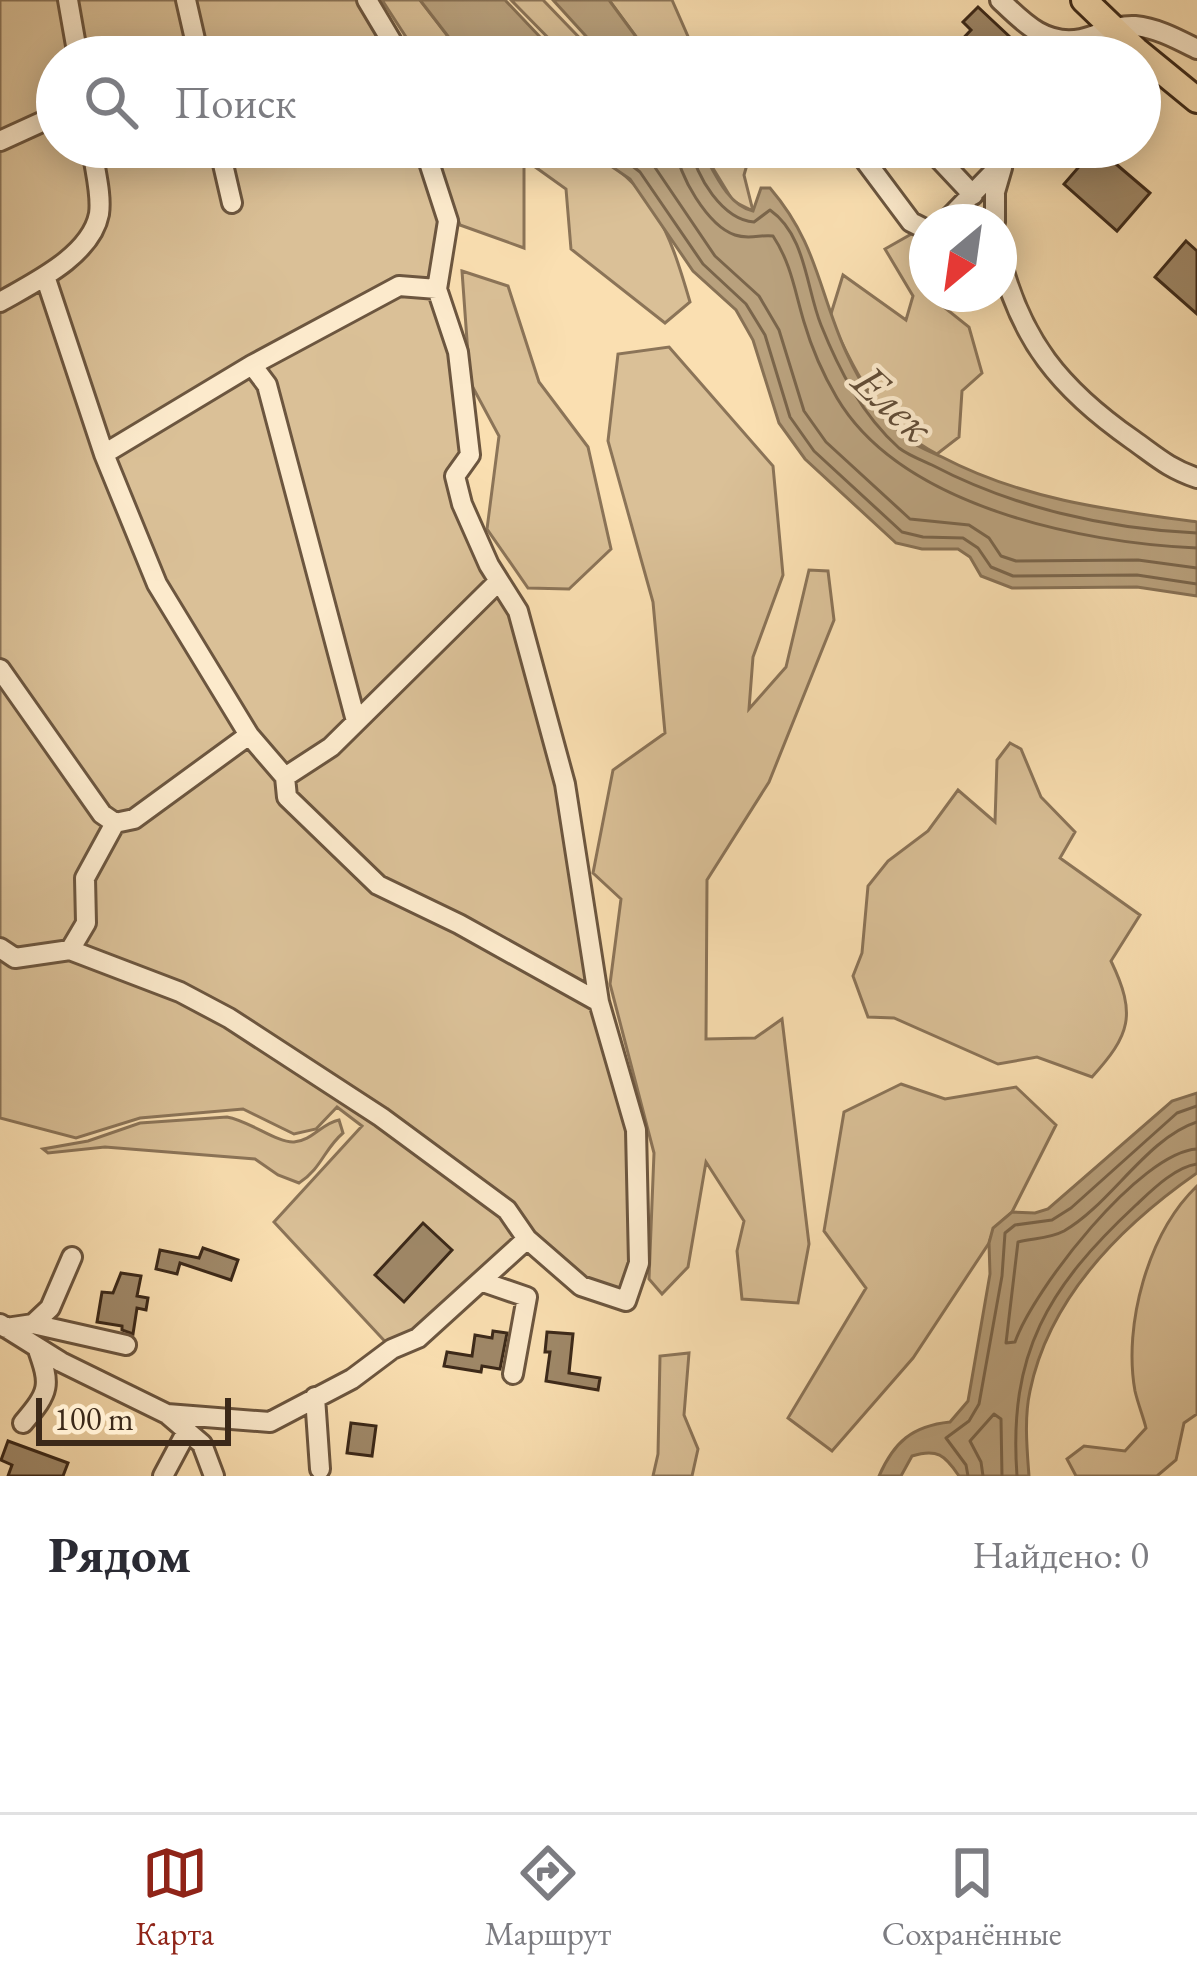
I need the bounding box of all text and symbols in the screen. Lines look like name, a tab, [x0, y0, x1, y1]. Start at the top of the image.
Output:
search box	[36, 36, 1161, 168]
icon: search	[78, 69, 144, 135]
text: Поиск	[174, 73, 296, 131]
north arrow	[909, 204, 1017, 312]
water label: Елек	[839, 348, 949, 457]
scale bar	[36, 1392, 231, 1445]
text: 100 m	[54, 1397, 134, 1440]
text: Рядом	[48, 1521, 191, 1587]
text: Найдено: 0	[972, 1529, 1149, 1580]
tab: Карта	[135, 1840, 214, 1955]
tab: Маршрут	[485, 1840, 611, 1955]
tab: Сохранённые	[882, 1840, 1062, 1955]

